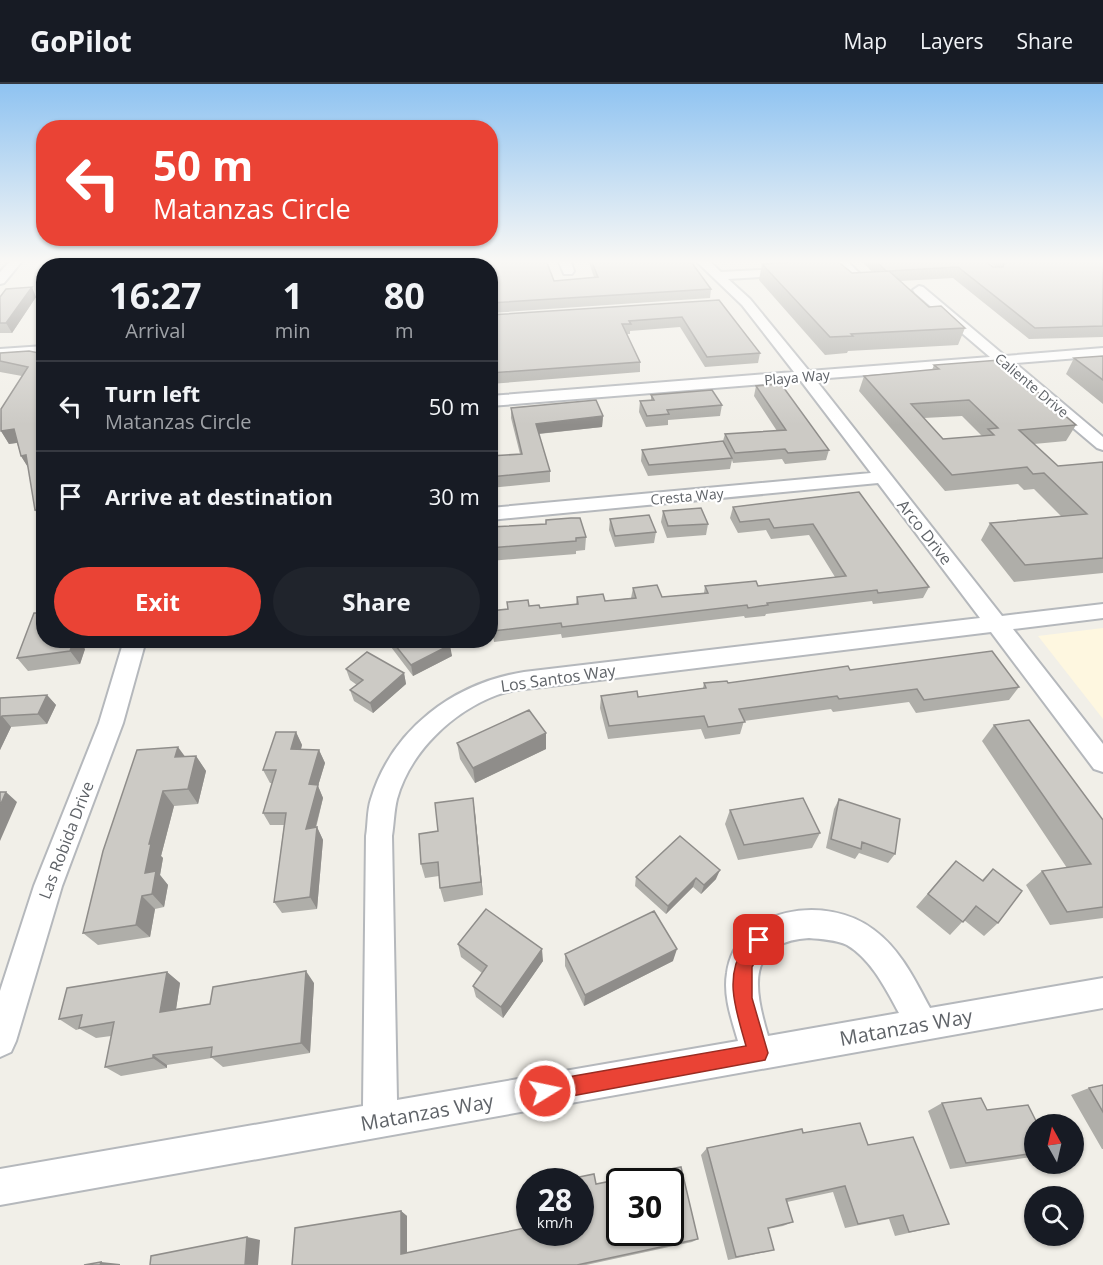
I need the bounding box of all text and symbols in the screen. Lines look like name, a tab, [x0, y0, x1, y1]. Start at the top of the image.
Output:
text: GoPilot	[30, 22, 132, 60]
text: Map	[844, 27, 887, 55]
text: Layers	[920, 27, 984, 55]
text: Share	[1017, 27, 1073, 55]
text: 50 m	[153, 136, 253, 193]
icon: left	[54, 144, 132, 222]
text: Matanzas Circle	[153, 190, 351, 227]
text: 16:27	[109, 271, 202, 320]
text: 1	[282, 271, 303, 320]
text: 80	[384, 271, 425, 320]
text: Arrival	[125, 317, 186, 344]
text: min	[275, 317, 311, 344]
text: m	[395, 317, 414, 344]
street label: Caliente Drive	[991, 349, 1073, 422]
street label: Playa Way	[763, 365, 832, 389]
text: Turn left	[105, 378, 200, 408]
icon: left	[54, 390, 87, 423]
text: 50 m	[429, 391, 480, 421]
text: Matanzas Circle	[105, 408, 252, 435]
icon: arrive	[54, 480, 87, 513]
text: Arrive at destination	[105, 481, 333, 511]
text: 30 m	[429, 481, 480, 511]
street label: Cresta Way	[650, 483, 725, 509]
street label: Arco Drive	[893, 495, 957, 569]
button: Exit	[54, 567, 261, 636]
button: Share	[273, 567, 480, 636]
street label: Los Santos Way	[499, 659, 618, 697]
street label: Las Robida Drive	[33, 778, 99, 902]
pin	[733, 914, 784, 965]
icon: arrive	[742, 923, 775, 956]
street label: Matanzas Way	[837, 1002, 975, 1052]
position arrow	[513, 1059, 577, 1123]
street label: Matanzas Way	[358, 1087, 496, 1137]
north arrow	[1024, 1114, 1084, 1174]
map controls	[1024, 1114, 1084, 1246]
speed limit sign: 30	[606, 1168, 684, 1246]
text: 28	[538, 1179, 572, 1220]
button: search	[1024, 1186, 1084, 1246]
text: km/h	[537, 1212, 573, 1232]

